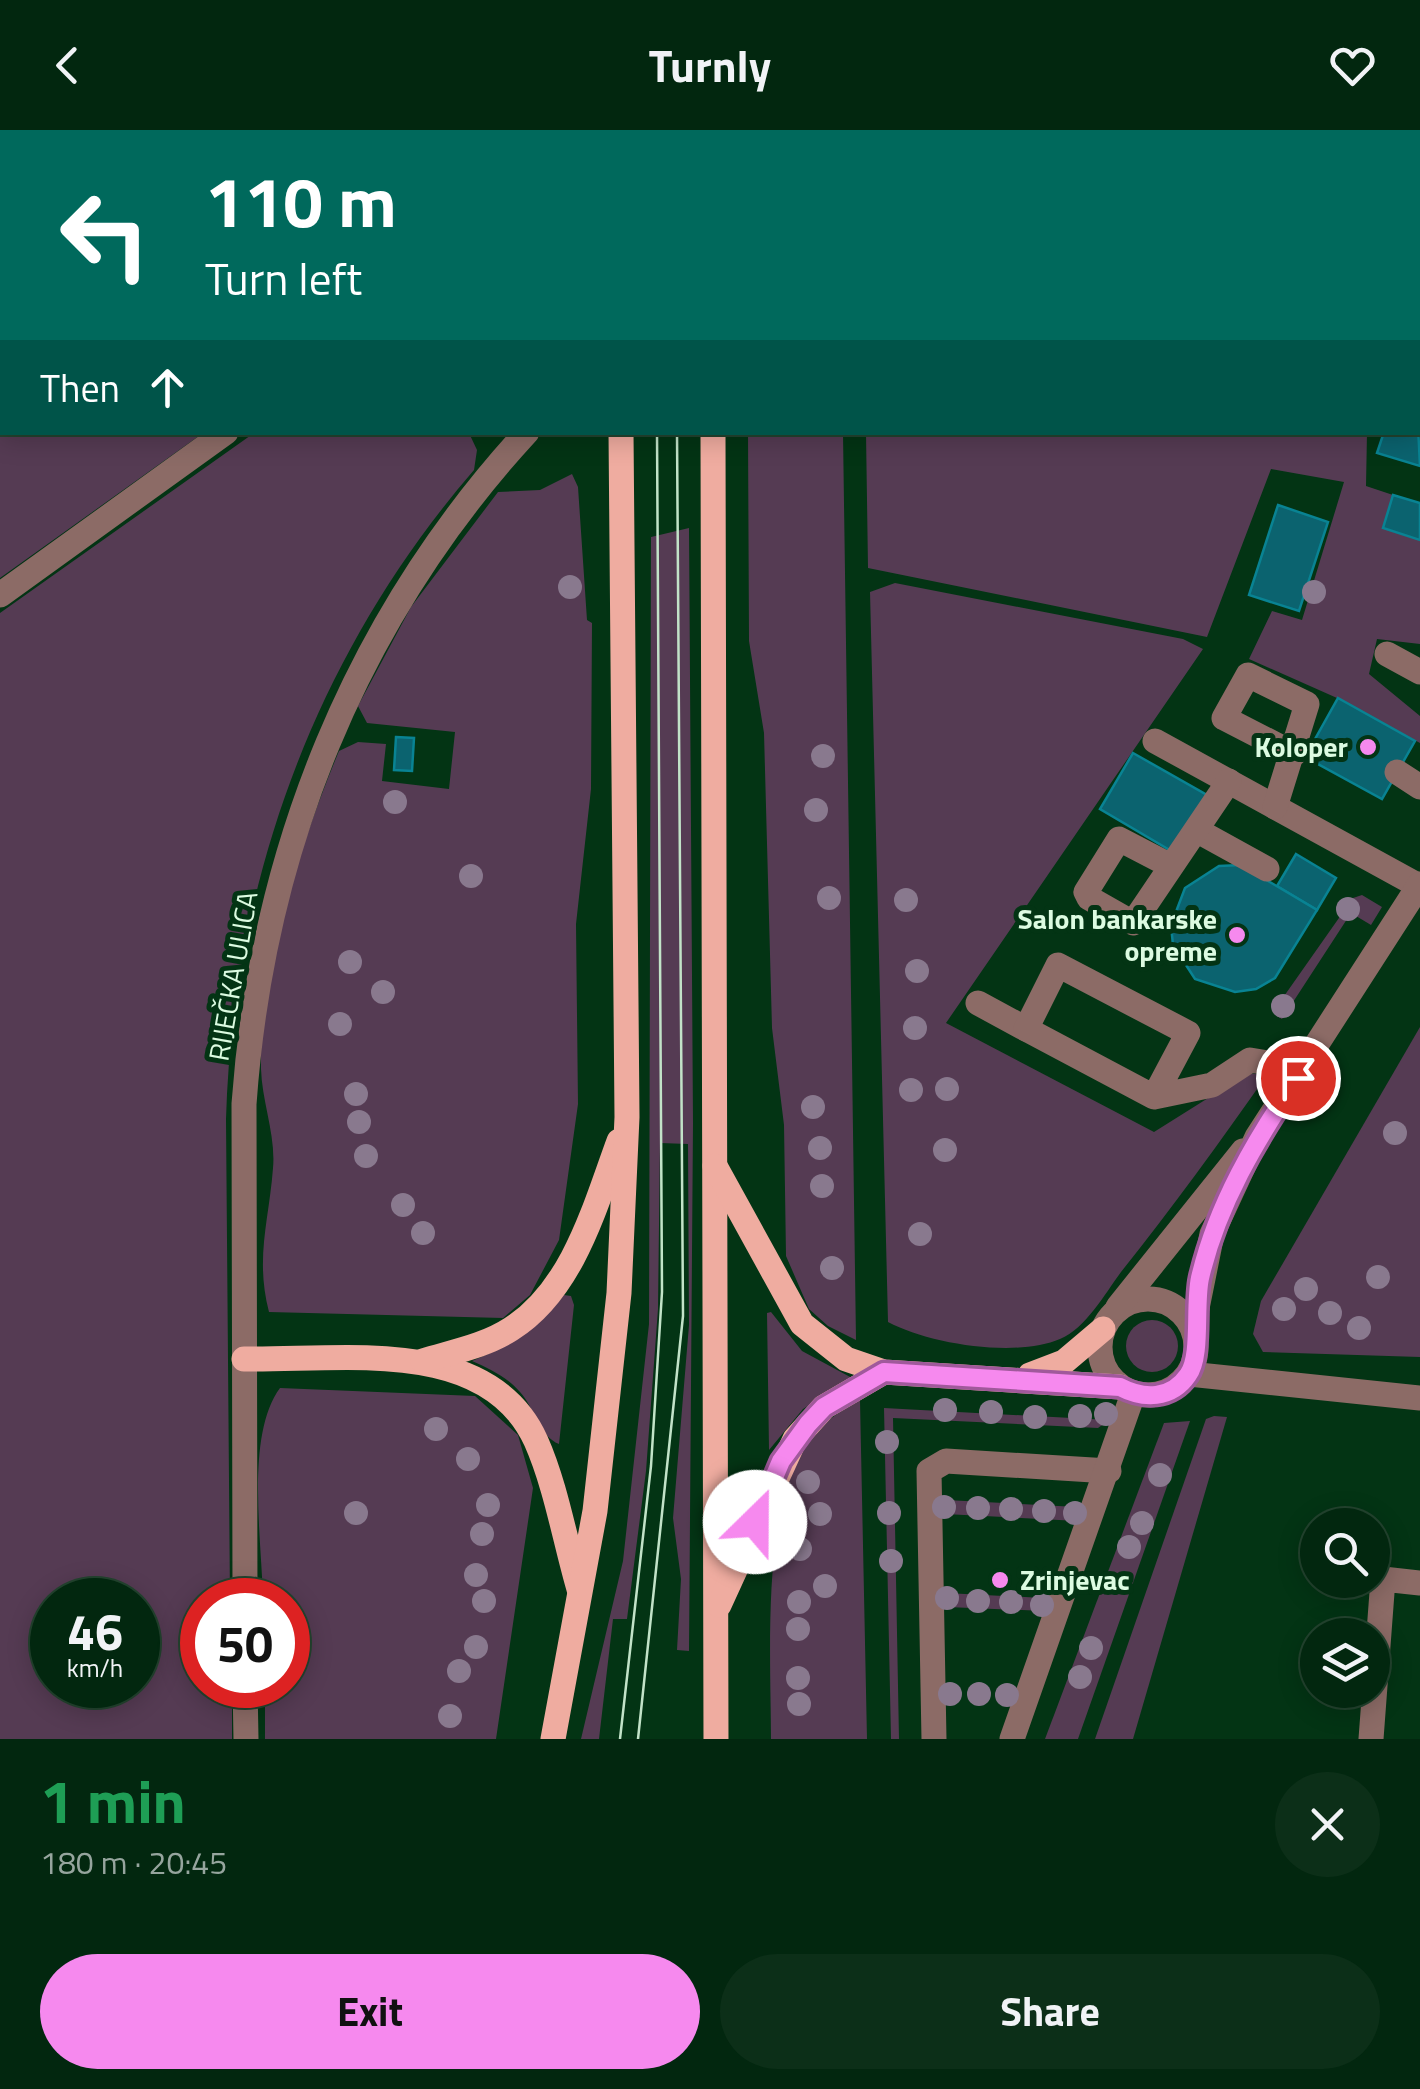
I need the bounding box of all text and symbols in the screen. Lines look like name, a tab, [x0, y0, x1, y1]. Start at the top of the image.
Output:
text: Turnly	[649, 31, 771, 99]
icon: back	[40, 38, 95, 93]
icon: heart	[1325, 38, 1380, 93]
text: 110 m	[205, 148, 397, 254]
icon: left	[40, 170, 170, 300]
text: Turn left	[205, 244, 362, 312]
text: Then	[40, 359, 120, 417]
icon: ahead	[140, 360, 195, 415]
place label: Koloper	[1255, 725, 1348, 768]
marker: Koloper	[1357, 736, 1379, 758]
street label: RIJEČKA ULICA	[196, 887, 269, 1064]
place label: Salon bankarske opreme	[1018, 897, 1217, 972]
marker: Salon bankarske opreme	[1226, 924, 1248, 946]
pin	[1256, 1036, 1341, 1121]
icon: arrive	[1271, 1051, 1326, 1106]
position arrow	[703, 1470, 807, 1574]
map controls	[1300, 1508, 1390, 1708]
button: search	[1300, 1508, 1390, 1598]
place label: Zrinjevac	[1020, 1558, 1130, 1601]
marker: Zrinjevac	[989, 1569, 1011, 1591]
speed limit sign: 50	[180, 1578, 310, 1708]
text: 46	[67, 1593, 123, 1669]
button: layers	[1300, 1618, 1390, 1708]
text: km/h	[67, 1649, 123, 1687]
text: 1 min	[40, 1755, 186, 1846]
button: close	[1275, 1772, 1380, 1877]
text: 180 m · 20:45	[40, 1838, 227, 1886]
button: Exit	[40, 1954, 700, 2069]
button: Share	[720, 1954, 1380, 2069]

